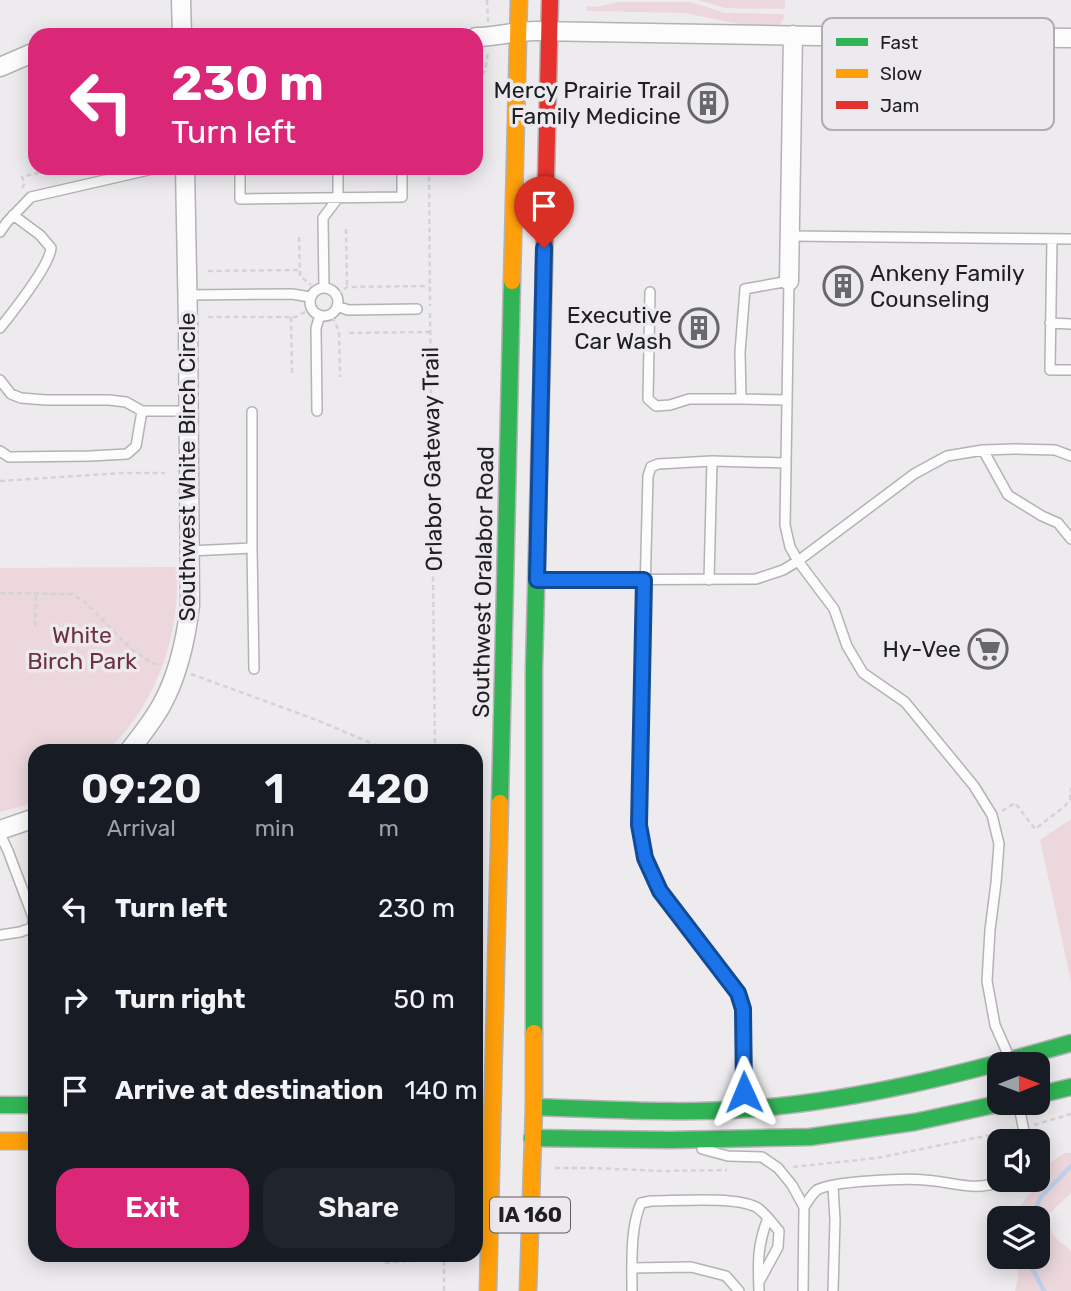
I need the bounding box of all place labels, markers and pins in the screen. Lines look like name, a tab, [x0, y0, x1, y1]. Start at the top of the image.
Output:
place label: Mercy Prairie Trail Family Medicine	[494, 76, 681, 130]
building icon: Mercy Prairie Trail Family Medicine	[687, 82, 729, 124]
pin	[514, 176, 574, 248]
place label: Ankeny Family Counseling	[870, 259, 1025, 313]
building icon: Ankeny Family Counseling	[822, 265, 864, 307]
place label: Executive Car Wash	[567, 301, 672, 355]
building icon: Executive Car Wash	[678, 307, 720, 349]
supermarket icon: Hy-Vee	[967, 628, 1009, 670]
place label: Hy-Vee	[883, 635, 961, 663]

